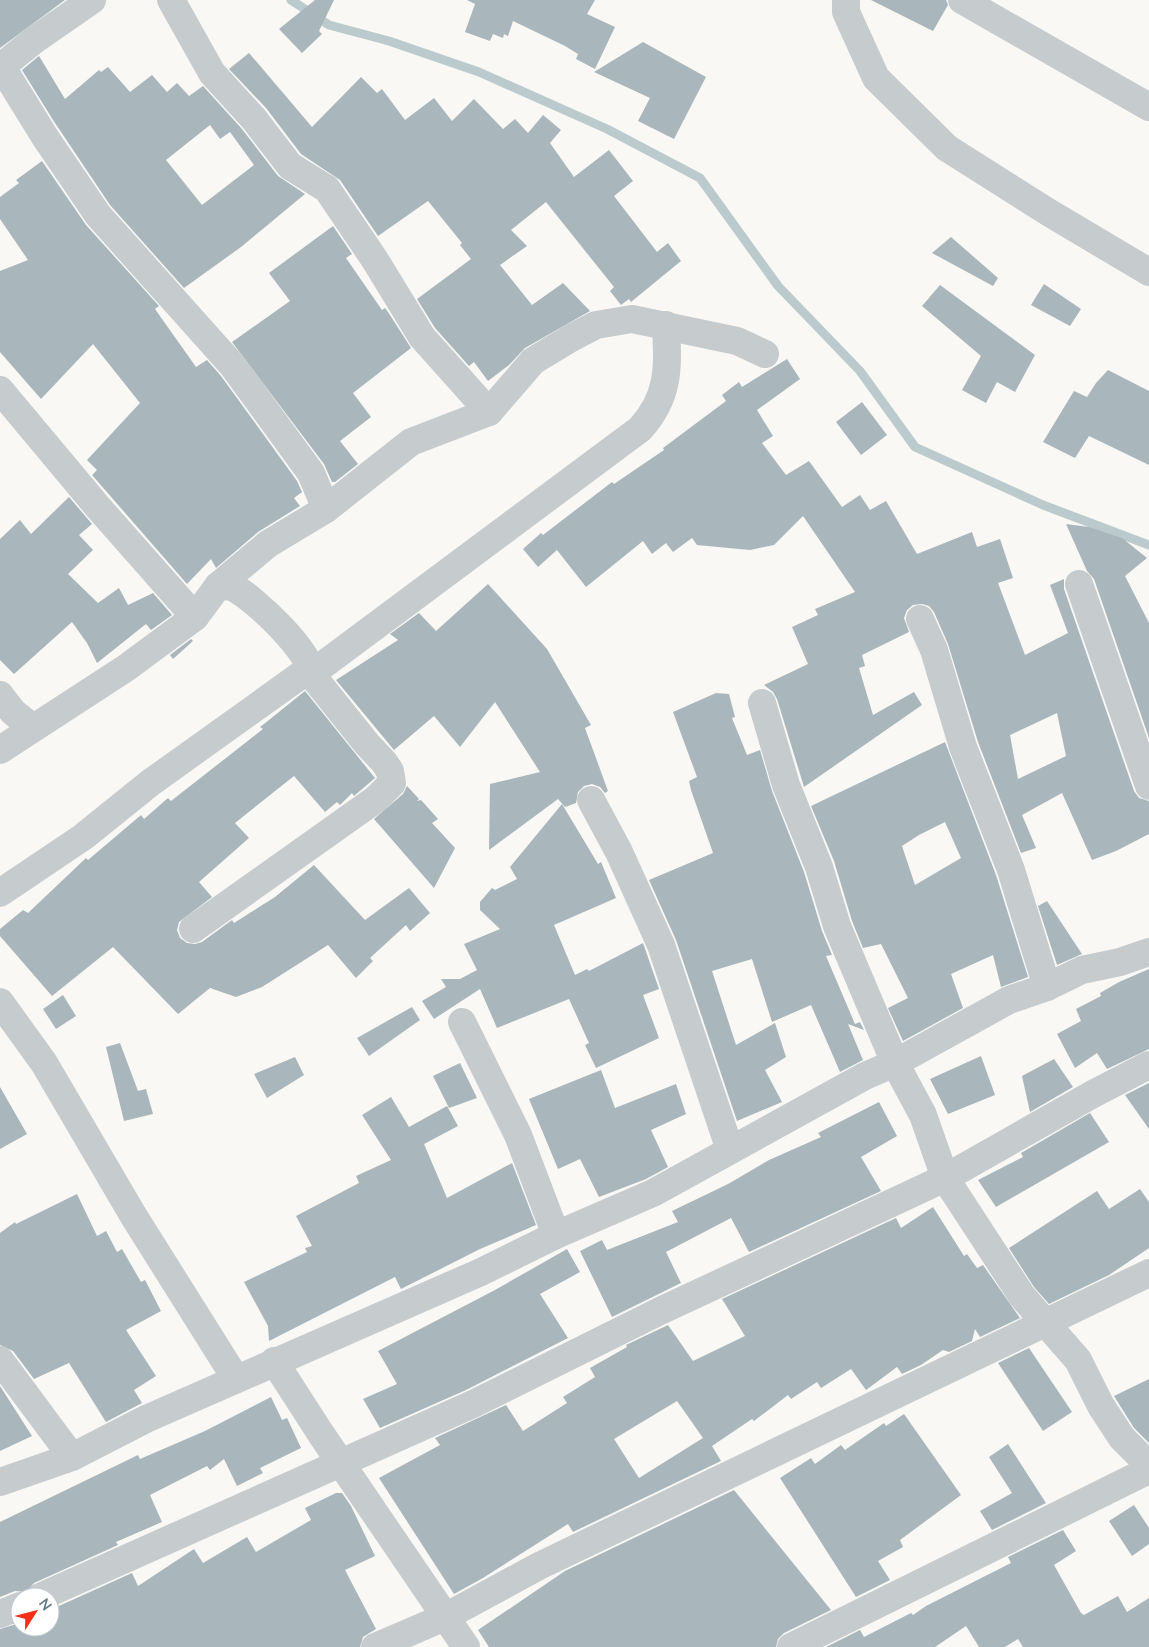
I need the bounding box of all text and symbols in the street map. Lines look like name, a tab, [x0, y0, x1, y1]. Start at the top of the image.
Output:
north arrow	[10, 1587, 60, 1637]
text: N	[36, 1595, 56, 1613]

